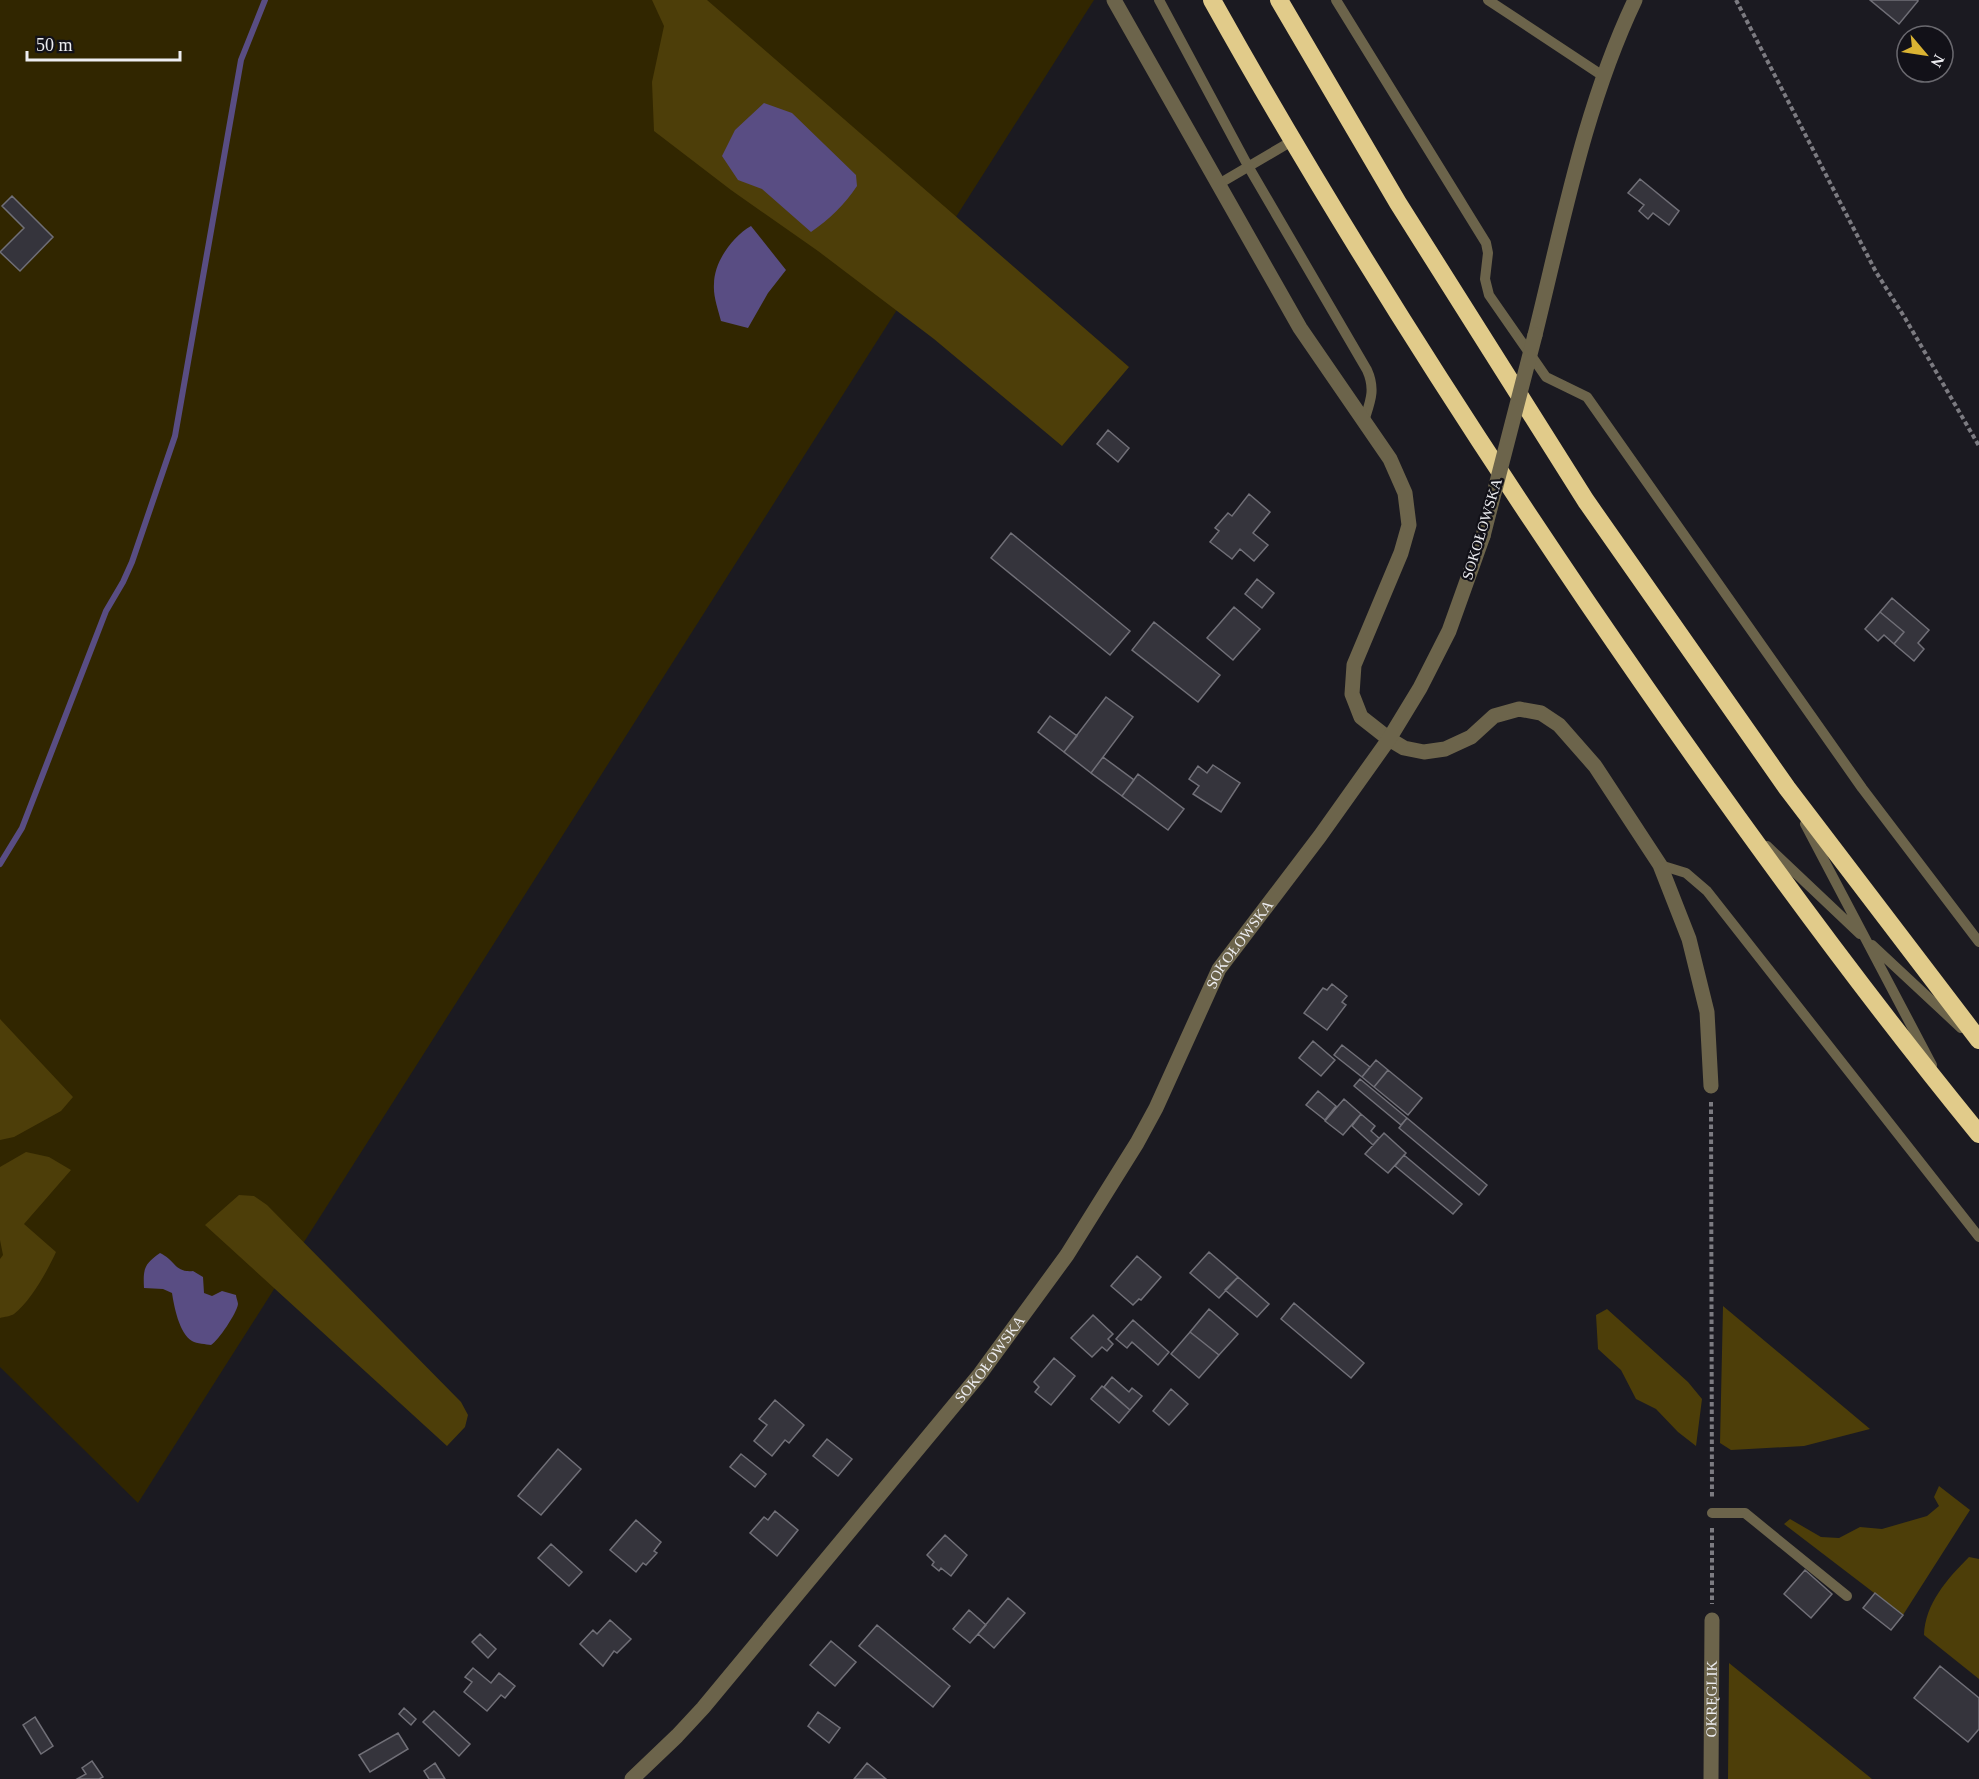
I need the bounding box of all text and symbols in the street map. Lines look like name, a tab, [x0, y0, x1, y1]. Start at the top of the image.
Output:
scale bar	[27, 24, 180, 62]
north arrow	[1895, 24, 1955, 84]
text: 50 m	[36, 35, 73, 55]
text: N	[1927, 52, 1948, 71]
street label: SOKOŁOWSKA	[1459, 476, 1505, 582]
street label: SOKOŁOWSKA	[1203, 897, 1276, 991]
street label: SOKOŁOWSKA	[952, 1313, 1028, 1406]
street label: OKRĘGLIK	[1703, 1660, 1720, 1737]

